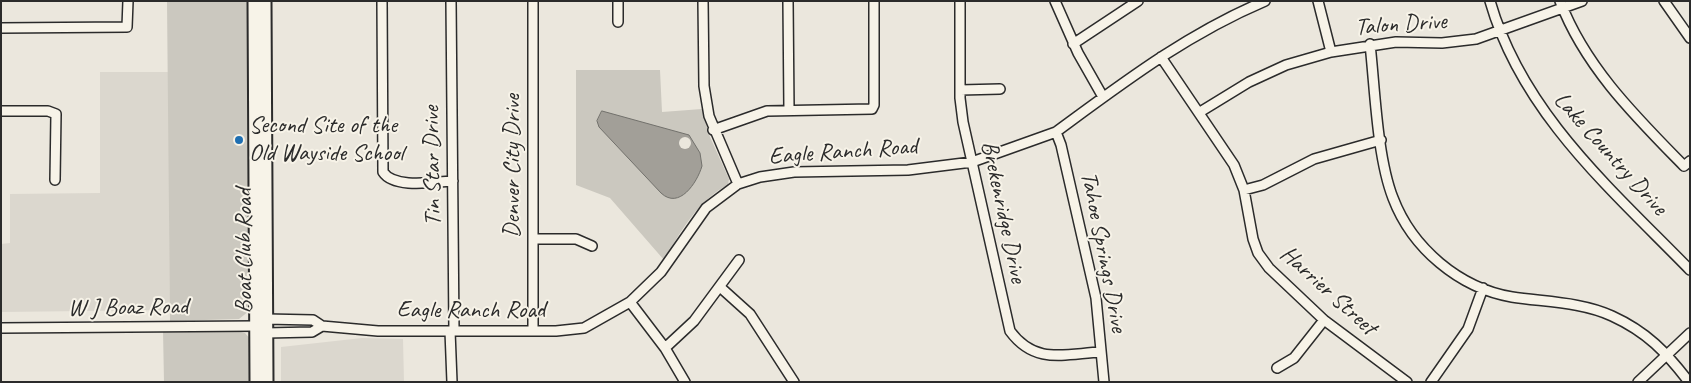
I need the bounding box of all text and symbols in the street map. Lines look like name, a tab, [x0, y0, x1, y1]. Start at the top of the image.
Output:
street label: Talon Drive	[1354, 7, 1448, 43]
street label: Lake Country Drive	[1547, 86, 1673, 222]
street label: Denver City Drive	[499, 94, 527, 238]
street label: Tin Star Drive	[418, 106, 448, 226]
place label: Second Site of the Old Wayside School	[249, 112, 403, 168]
street label: Eagle Ranch Road	[768, 132, 918, 172]
marker: Second Site of the Old Wayside School	[233, 134, 245, 146]
street label: Brekenridge Drive	[974, 139, 1032, 285]
street label: Tahoe Springs Drive	[1073, 169, 1133, 335]
street label: Boat Club Road	[231, 188, 259, 314]
street label: Harrier Street	[1274, 240, 1382, 342]
street label: W J Boaz Road	[68, 293, 188, 323]
street label: Eagle Ranch Road	[397, 297, 545, 325]

